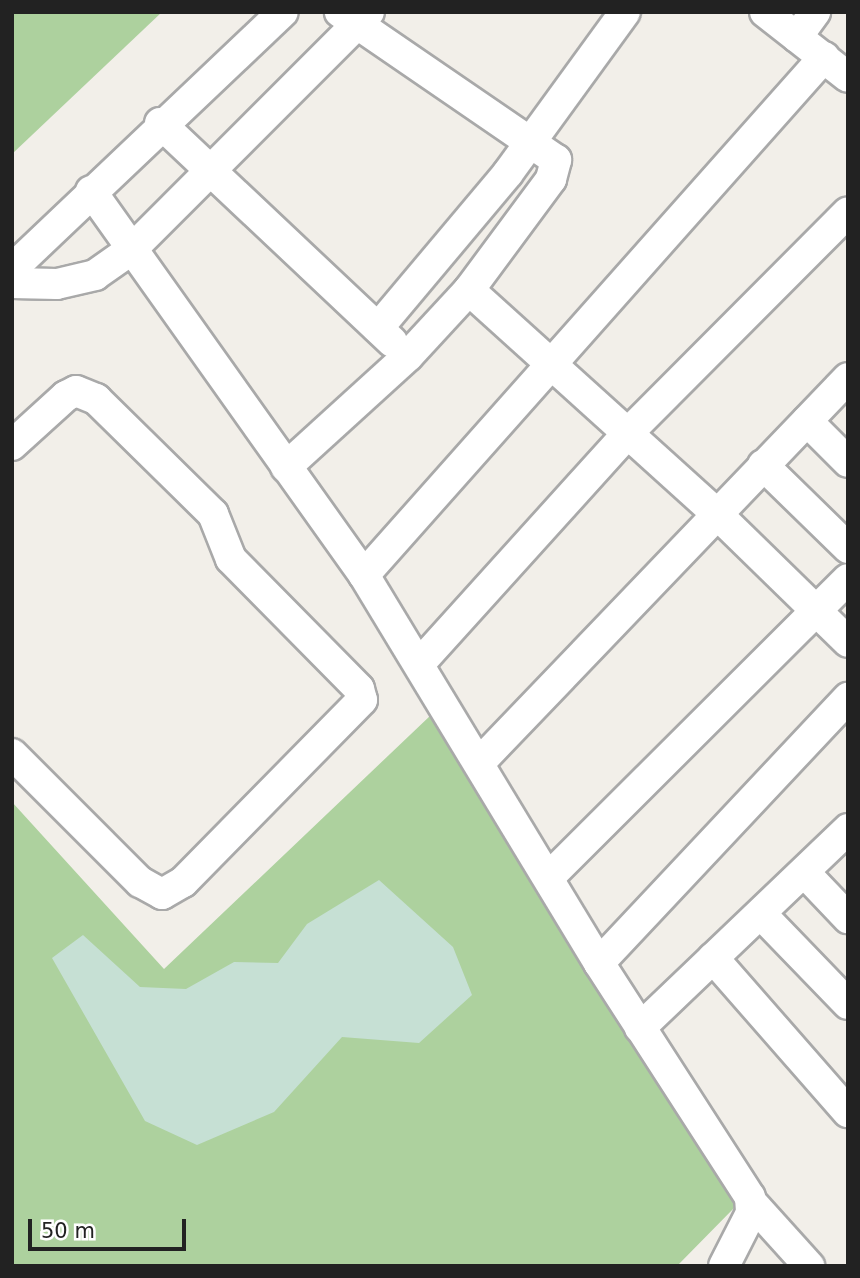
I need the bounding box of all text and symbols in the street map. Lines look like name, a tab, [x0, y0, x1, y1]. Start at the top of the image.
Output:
scale bar	[32, 1204, 189, 1248]
text: 50 m	[41, 1219, 95, 1243]

